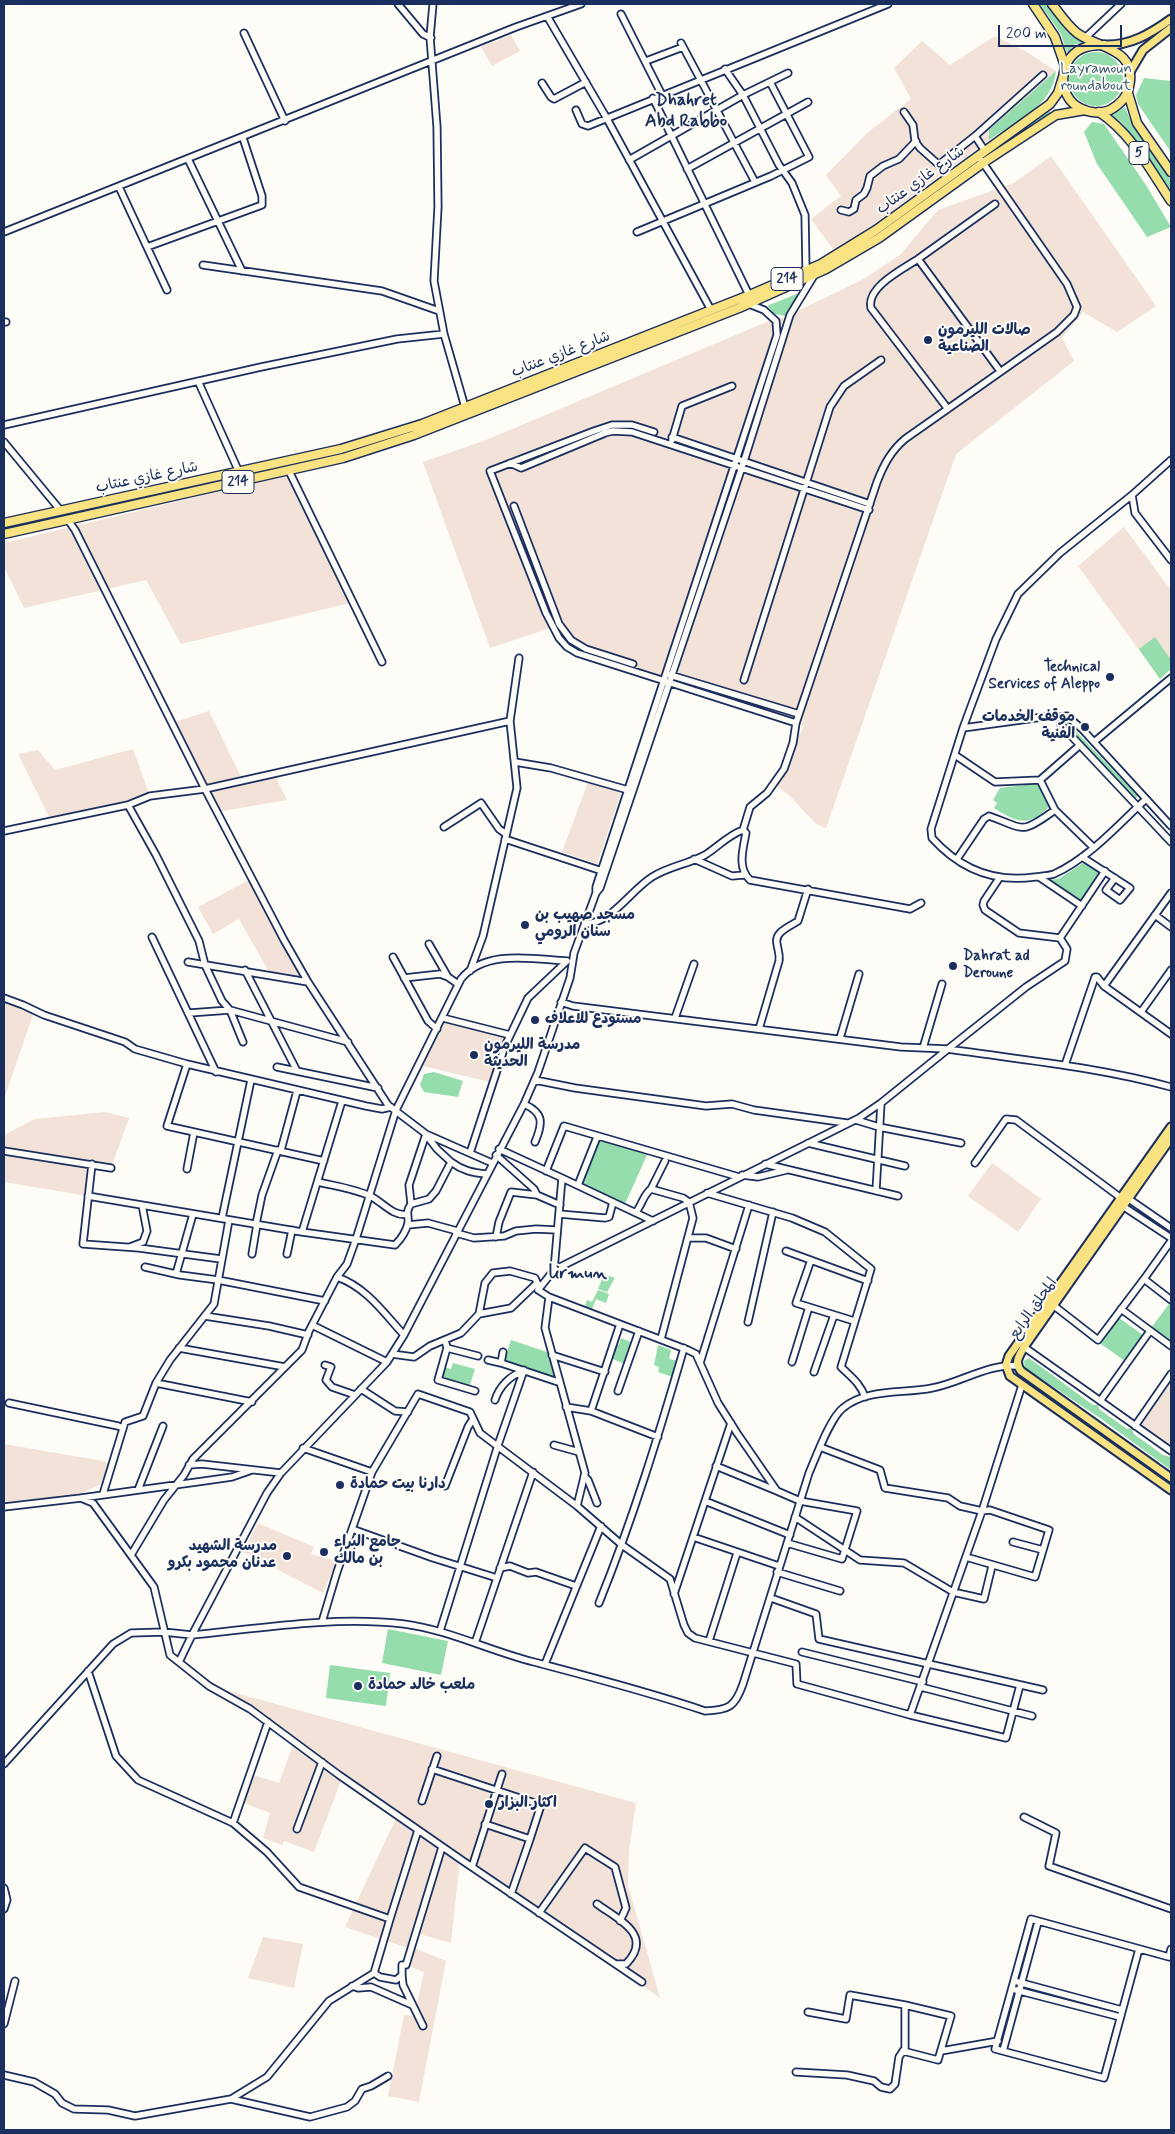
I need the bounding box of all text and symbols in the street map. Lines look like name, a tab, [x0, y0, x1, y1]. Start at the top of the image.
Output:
scale bar	[1000, 15, 1124, 47]
text: 200 m	[1006, 24, 1047, 44]
park label: Layramoun roundabout	[1060, 61, 1132, 96]
district label: Dhahret Abd Rabbo	[645, 90, 727, 132]
road number: 5	[1129, 142, 1149, 164]
street label: شارع غازي عنتاب	[874, 143, 968, 219]
road number: 214	[771, 268, 803, 290]
place label: صالات الليرمون الصناعية	[938, 322, 1031, 357]
street label: شارع غازي عنتاب	[509, 328, 613, 382]
marker: صالات الليرمون الصناعية	[922, 334, 934, 346]
street label: شارع غازي عنتاب	[94, 458, 200, 498]
road number: 214	[222, 471, 254, 494]
place label: Technical Services of Aleppo	[988, 659, 1100, 694]
marker: Technical Services of Aleppo	[1104, 671, 1116, 683]
place label: موقف الخدمات الفنية	[982, 709, 1075, 744]
marker: موقف الخدمات الفنية	[1079, 721, 1091, 733]
place label: مسجد صهيب بن سنان الرومي	[535, 907, 635, 942]
marker: مسجد صهيب بن سنان الرومي	[519, 919, 531, 931]
place label: Dahrat ad Deroune	[963, 948, 1030, 983]
marker: Dahrat ad Deroune	[947, 960, 959, 972]
place label: مستودع للاعلاف	[545, 1011, 641, 1029]
marker: مستودع للاعلاف	[529, 1014, 541, 1026]
place label: مدرسة الليرمون الحديثة	[484, 1037, 580, 1072]
marker: مدرسة الليرمون الحديثة	[468, 1049, 480, 1061]
district label: lirmun	[549, 1263, 607, 1285]
street label: المحلق الرابع	[1006, 1275, 1062, 1343]
place label: دارنا بيت حمادة	[350, 1476, 446, 1494]
marker: دارنا بيت حمادة	[334, 1479, 346, 1491]
place label: جامع البراء بن مالك	[334, 1534, 401, 1569]
place label: مدرسة الشهيد عدنان محمود بكرو	[168, 1538, 277, 1573]
marker: جامع البراء بن مالك	[318, 1546, 330, 1558]
marker: مدرسة الشهيد عدنان محمود بكرو	[281, 1550, 293, 1562]
place label: ملعب خالد حمادة	[368, 1677, 475, 1695]
marker: ملعب خالد حمادة	[352, 1680, 364, 1692]
place label: اكثار البزار	[499, 1795, 557, 1813]
marker: اكثار البزار	[483, 1798, 495, 1810]

